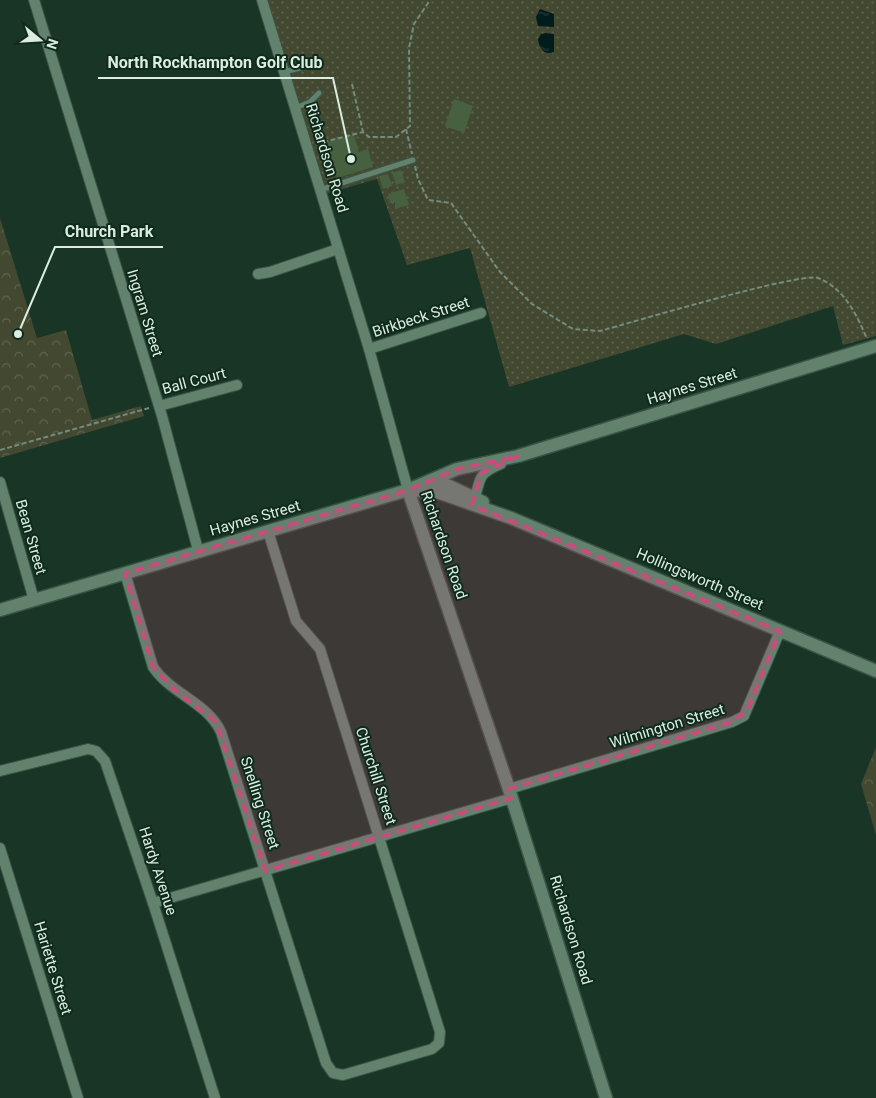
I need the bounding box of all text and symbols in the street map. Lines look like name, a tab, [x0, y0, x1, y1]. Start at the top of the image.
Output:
north arrow	[15, 15, 65, 65]
text: N	[43, 37, 62, 51]
callout: North Rockhampton Golf Club	[98, 47, 333, 78]
text: North Rockhampton Golf Club	[107, 53, 323, 72]
street label: Richardson Road	[302, 101, 352, 215]
callout: Church Park	[55, 216, 163, 247]
text: Church Park	[65, 222, 154, 241]
street label: Ingram Street	[123, 267, 167, 359]
street label: Birkbeck Street	[370, 293, 472, 341]
street label: Ball Court	[160, 364, 228, 398]
street label: Haynes Street	[645, 364, 739, 408]
street label: Richardson Road	[417, 489, 471, 601]
street label: Haynes Street	[208, 496, 302, 539]
street label: Bean Street	[12, 497, 50, 577]
street label: Hollingsworth Street	[634, 544, 766, 614]
street label: Wilmington Street	[607, 700, 727, 752]
street label: Churchill Street	[352, 725, 400, 827]
street label: Snelling Street	[237, 755, 283, 852]
street label: Hardy Avenue	[135, 824, 181, 918]
street label: Richardson Road	[546, 873, 596, 987]
street label: Hariette Street	[30, 919, 76, 1017]

